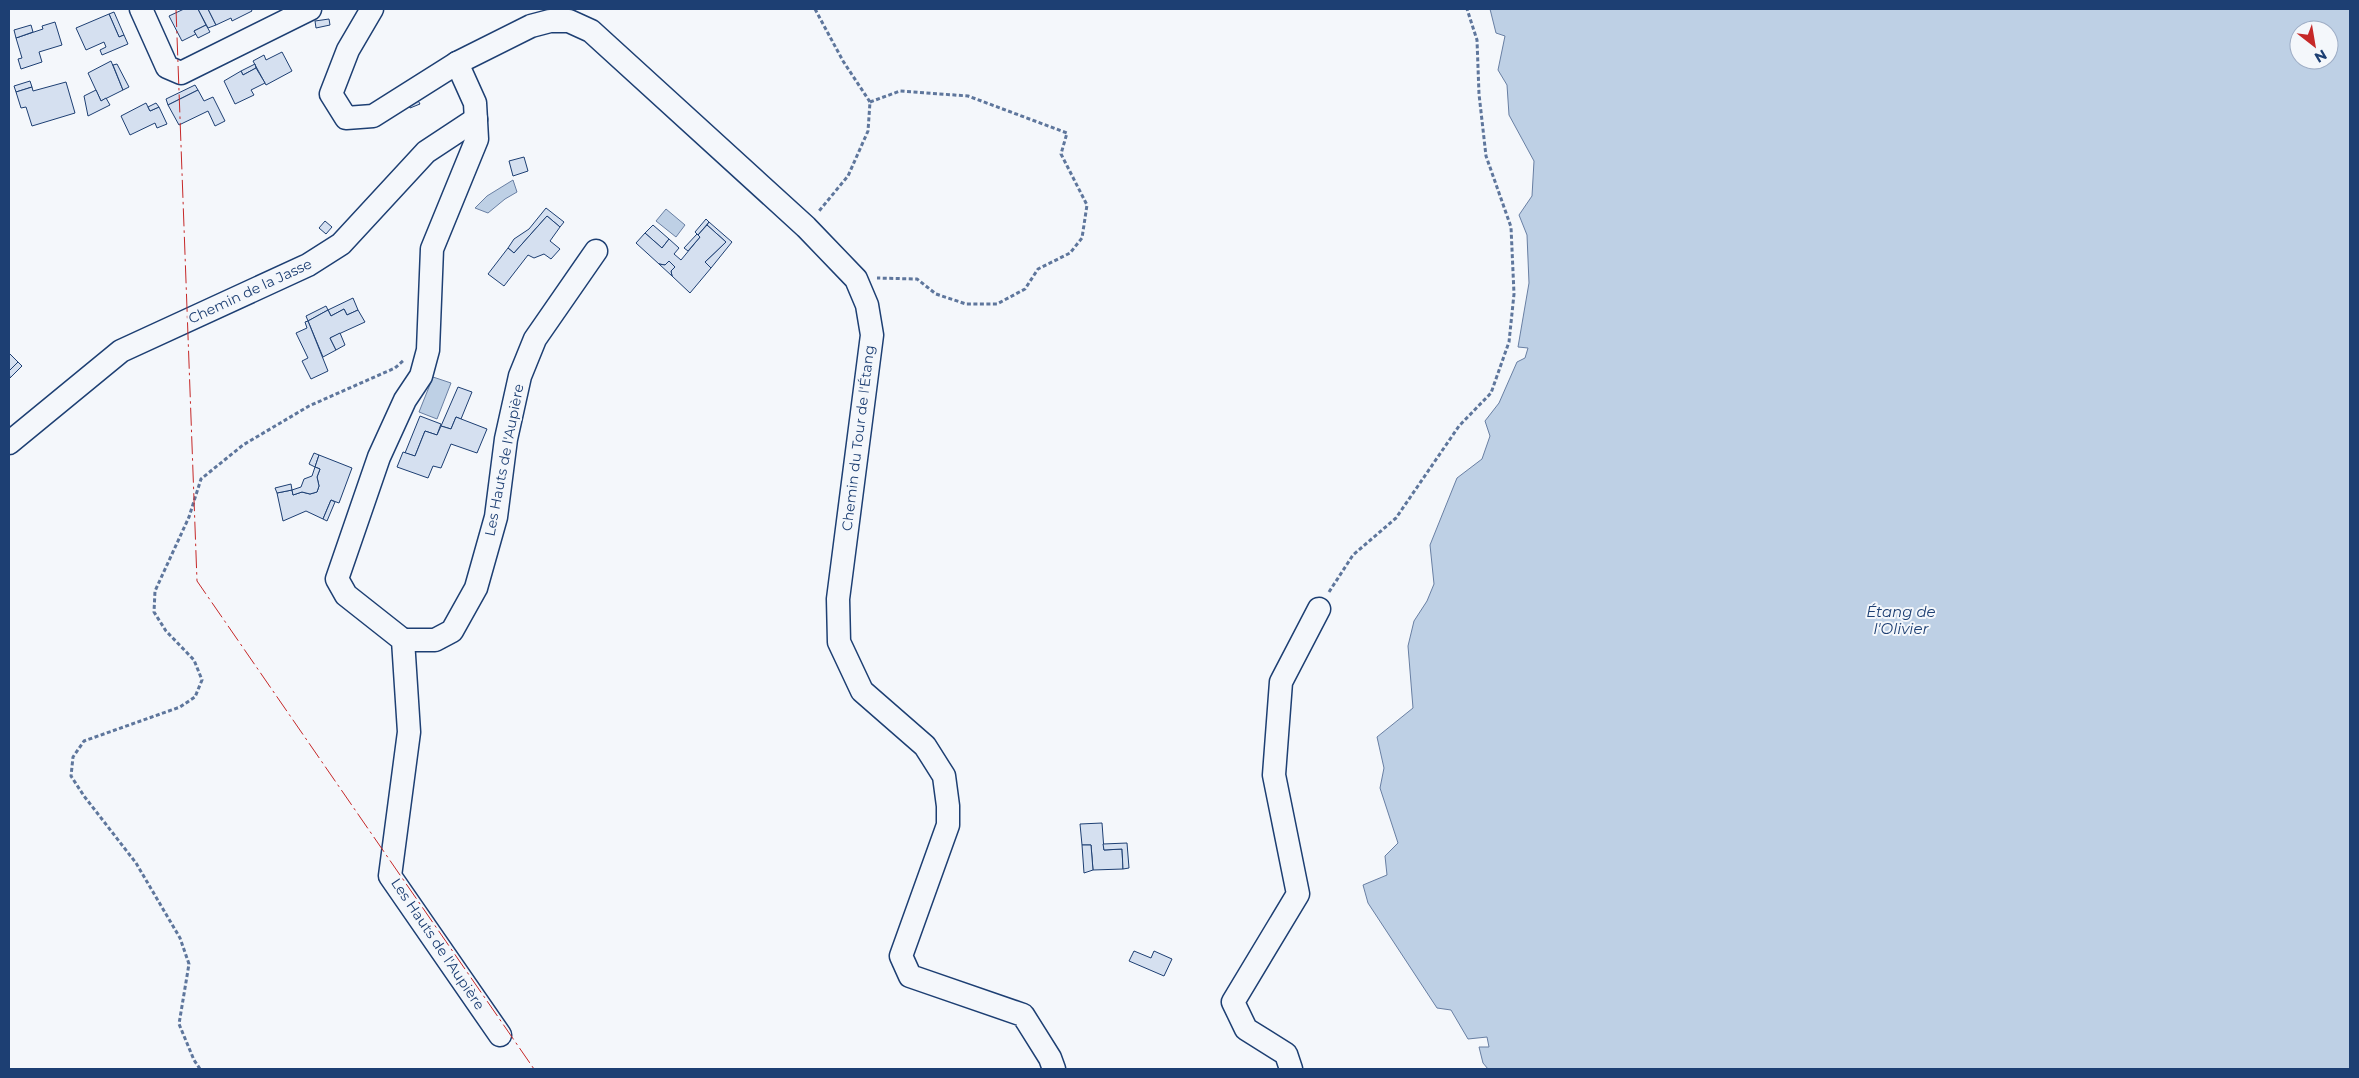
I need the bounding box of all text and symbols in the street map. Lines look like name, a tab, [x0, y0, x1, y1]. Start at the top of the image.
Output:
north arrow	[2289, 20, 2339, 70]
text: N	[2311, 46, 2330, 67]
street label: Chemin de la Jasse	[185, 254, 315, 328]
street label: Chemin du Tour de l'Étang	[838, 344, 878, 532]
street label: Les Hauts de l'Aupière	[480, 382, 528, 538]
water label: Étang de l'Olivier	[1866, 602, 1936, 638]
street label: Les Hauts de l'Aupière	[387, 875, 489, 1013]

